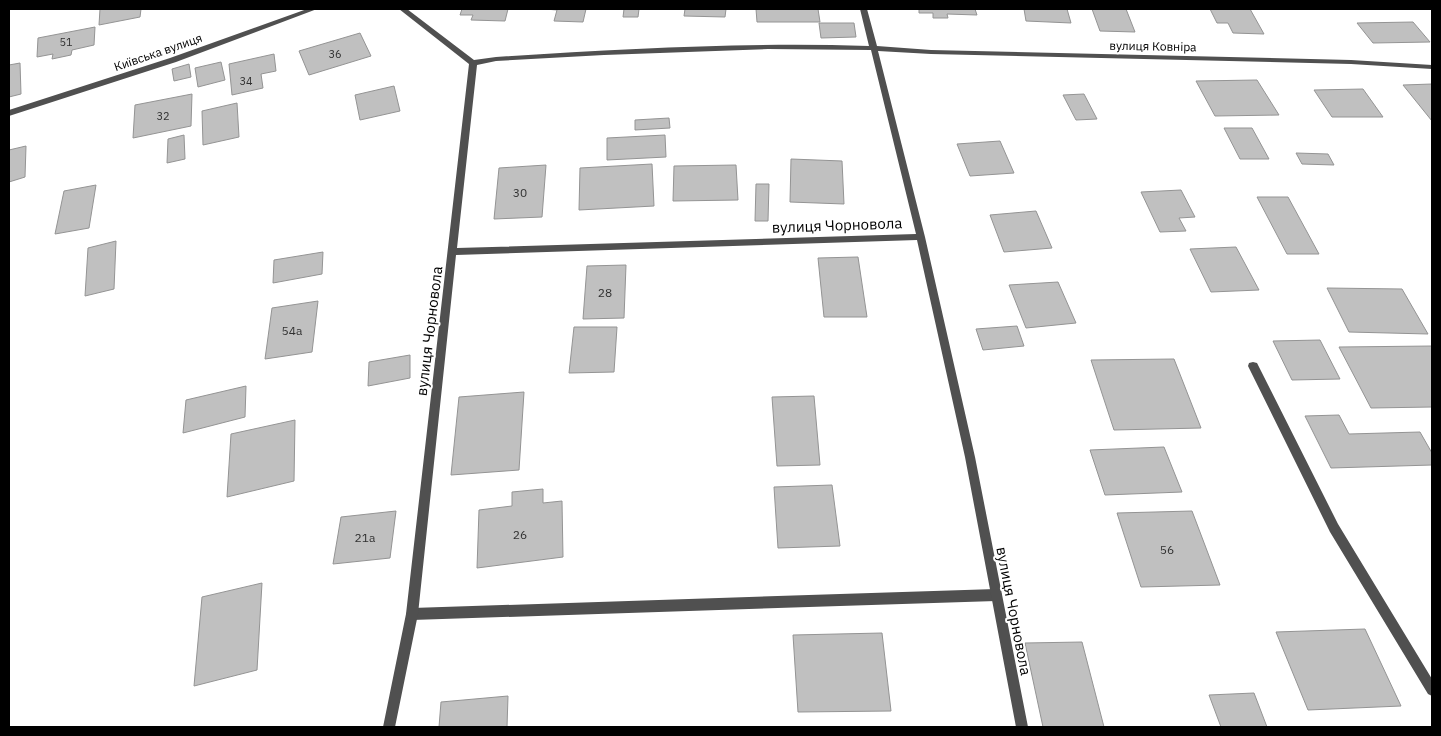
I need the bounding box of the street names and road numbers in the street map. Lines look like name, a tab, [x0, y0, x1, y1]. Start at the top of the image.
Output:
street label: Київська вулиця	[112, 30, 204, 74]
street label: вулиця Ковніра	[1109, 38, 1197, 54]
street label: вулиця Чорновола	[771, 213, 903, 237]
street label: вулиця Чорновола	[412, 265, 446, 397]
street label: вулиця Чорновола	[992, 545, 1036, 677]

